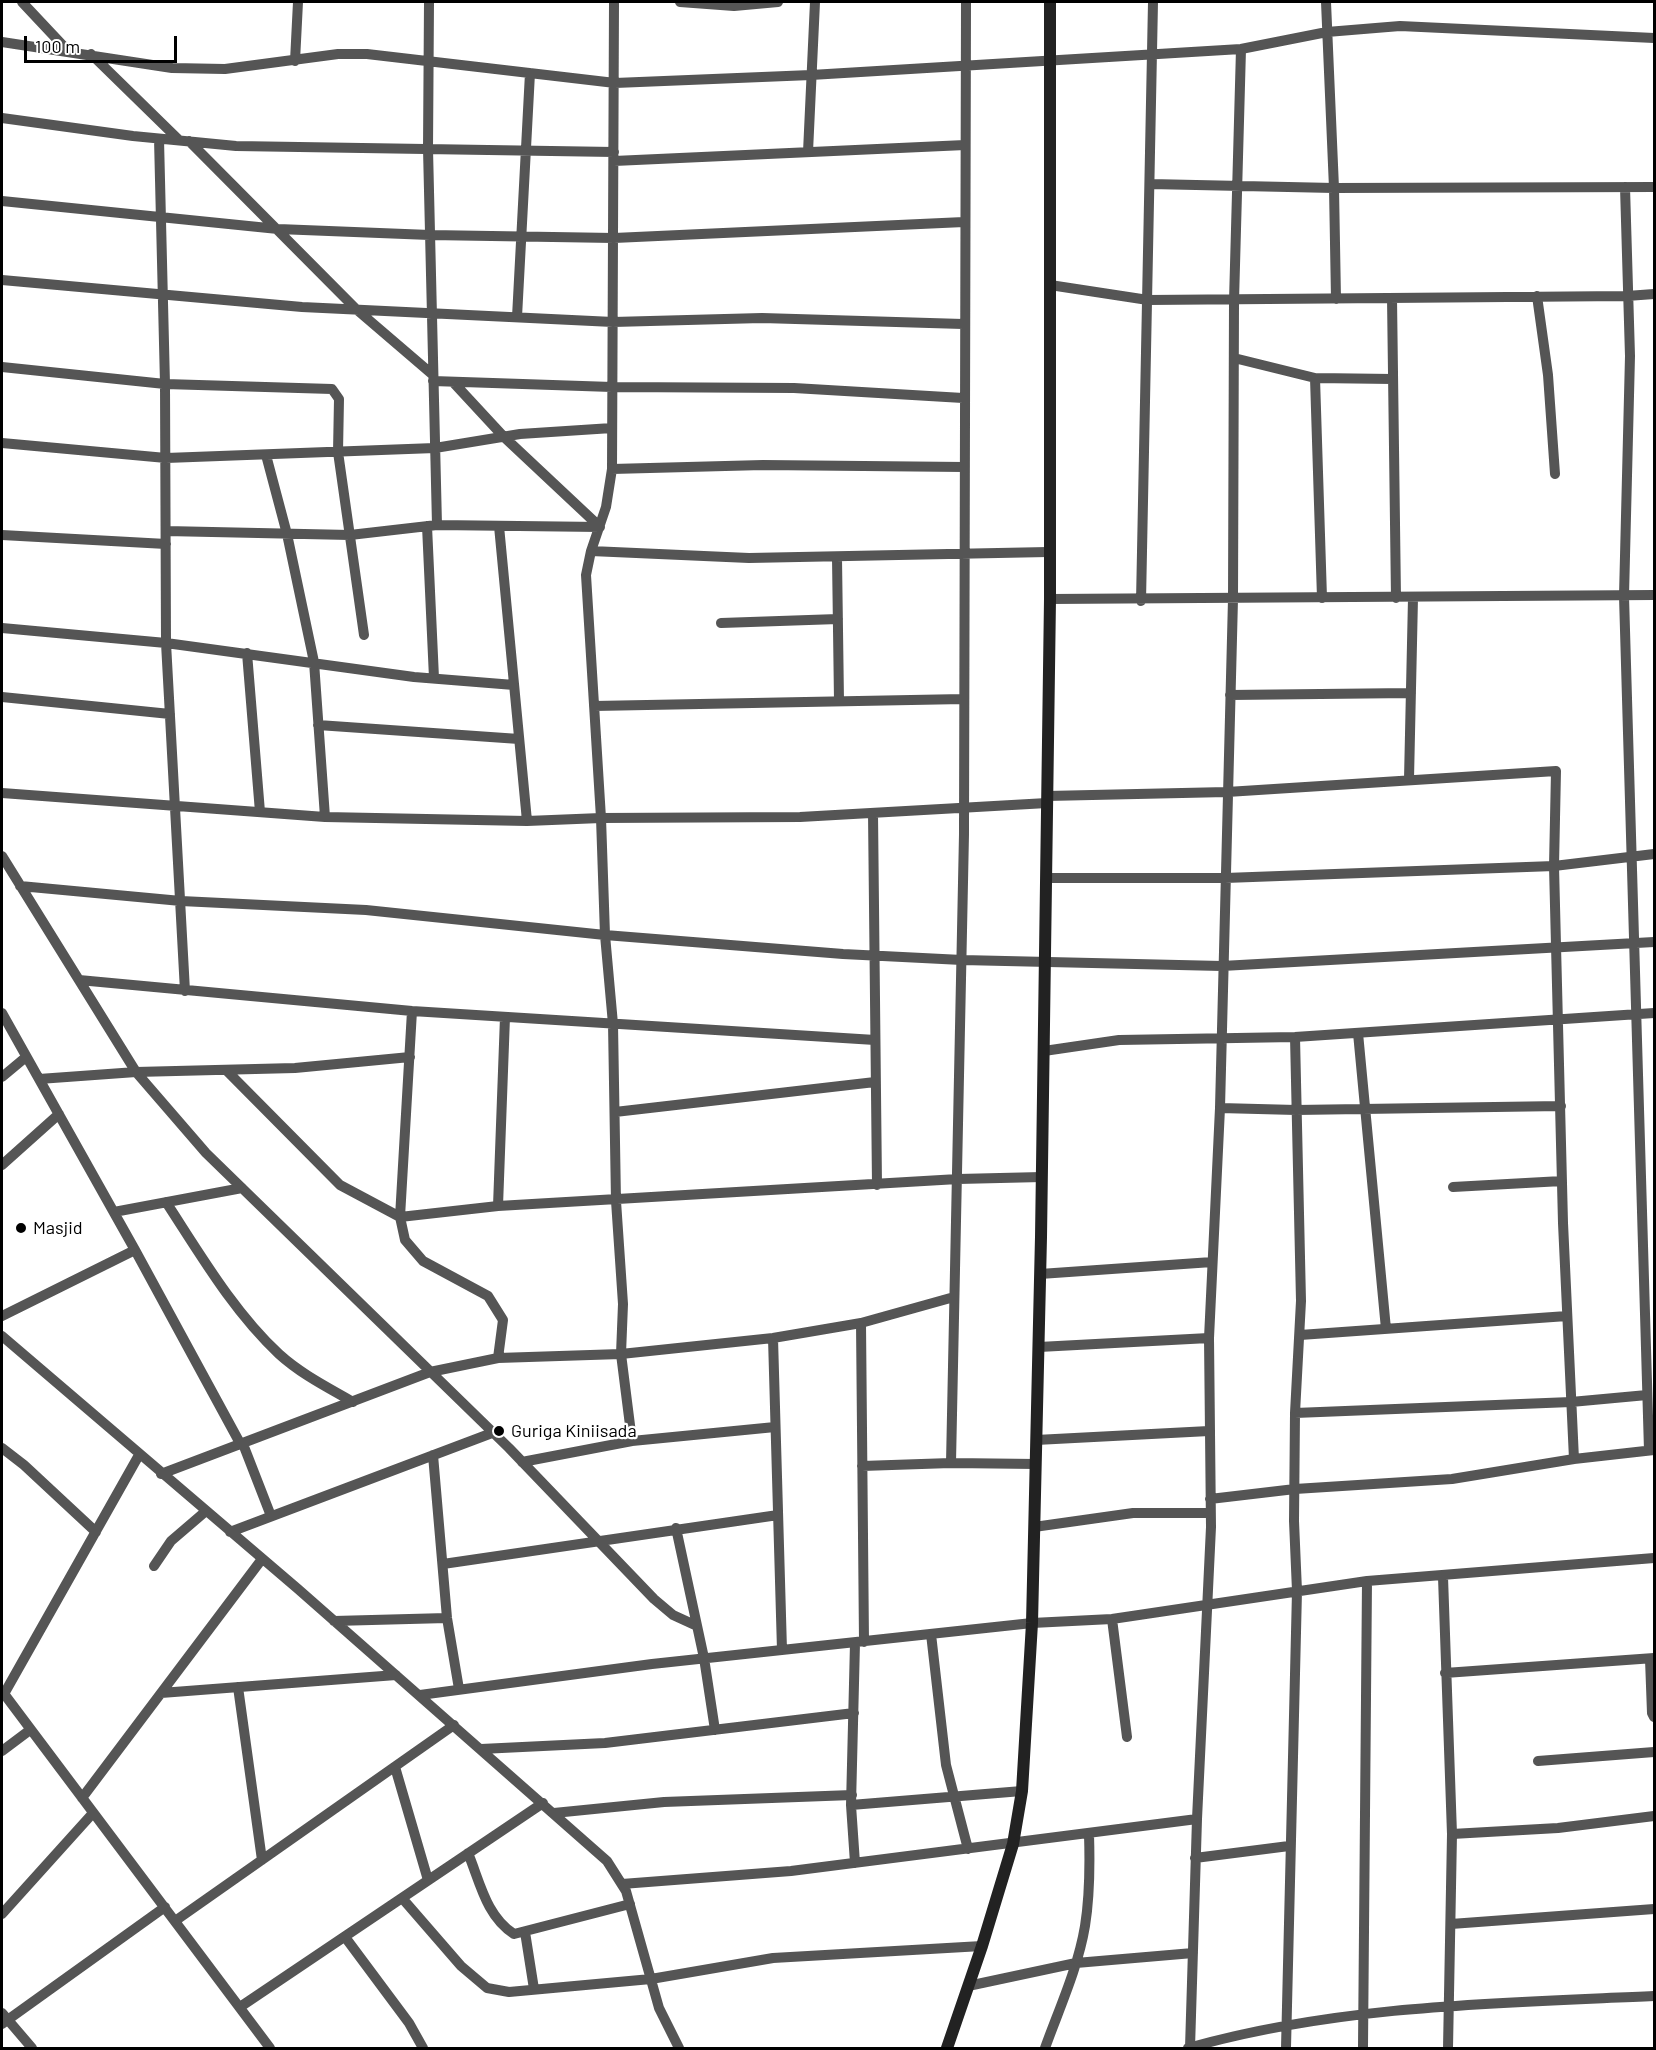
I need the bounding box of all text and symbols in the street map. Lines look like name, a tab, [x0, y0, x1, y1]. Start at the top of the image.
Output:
scale bar	[27, 24, 180, 62]
text: 100 m	[35, 35, 80, 57]
place label: Masjid	[33, 1217, 83, 1239]
marker: Masjid	[14, 1221, 28, 1235]
place label: Guriga Kiniisada	[511, 1420, 637, 1442]
marker: Guriga Kiniisada	[492, 1424, 506, 1438]

